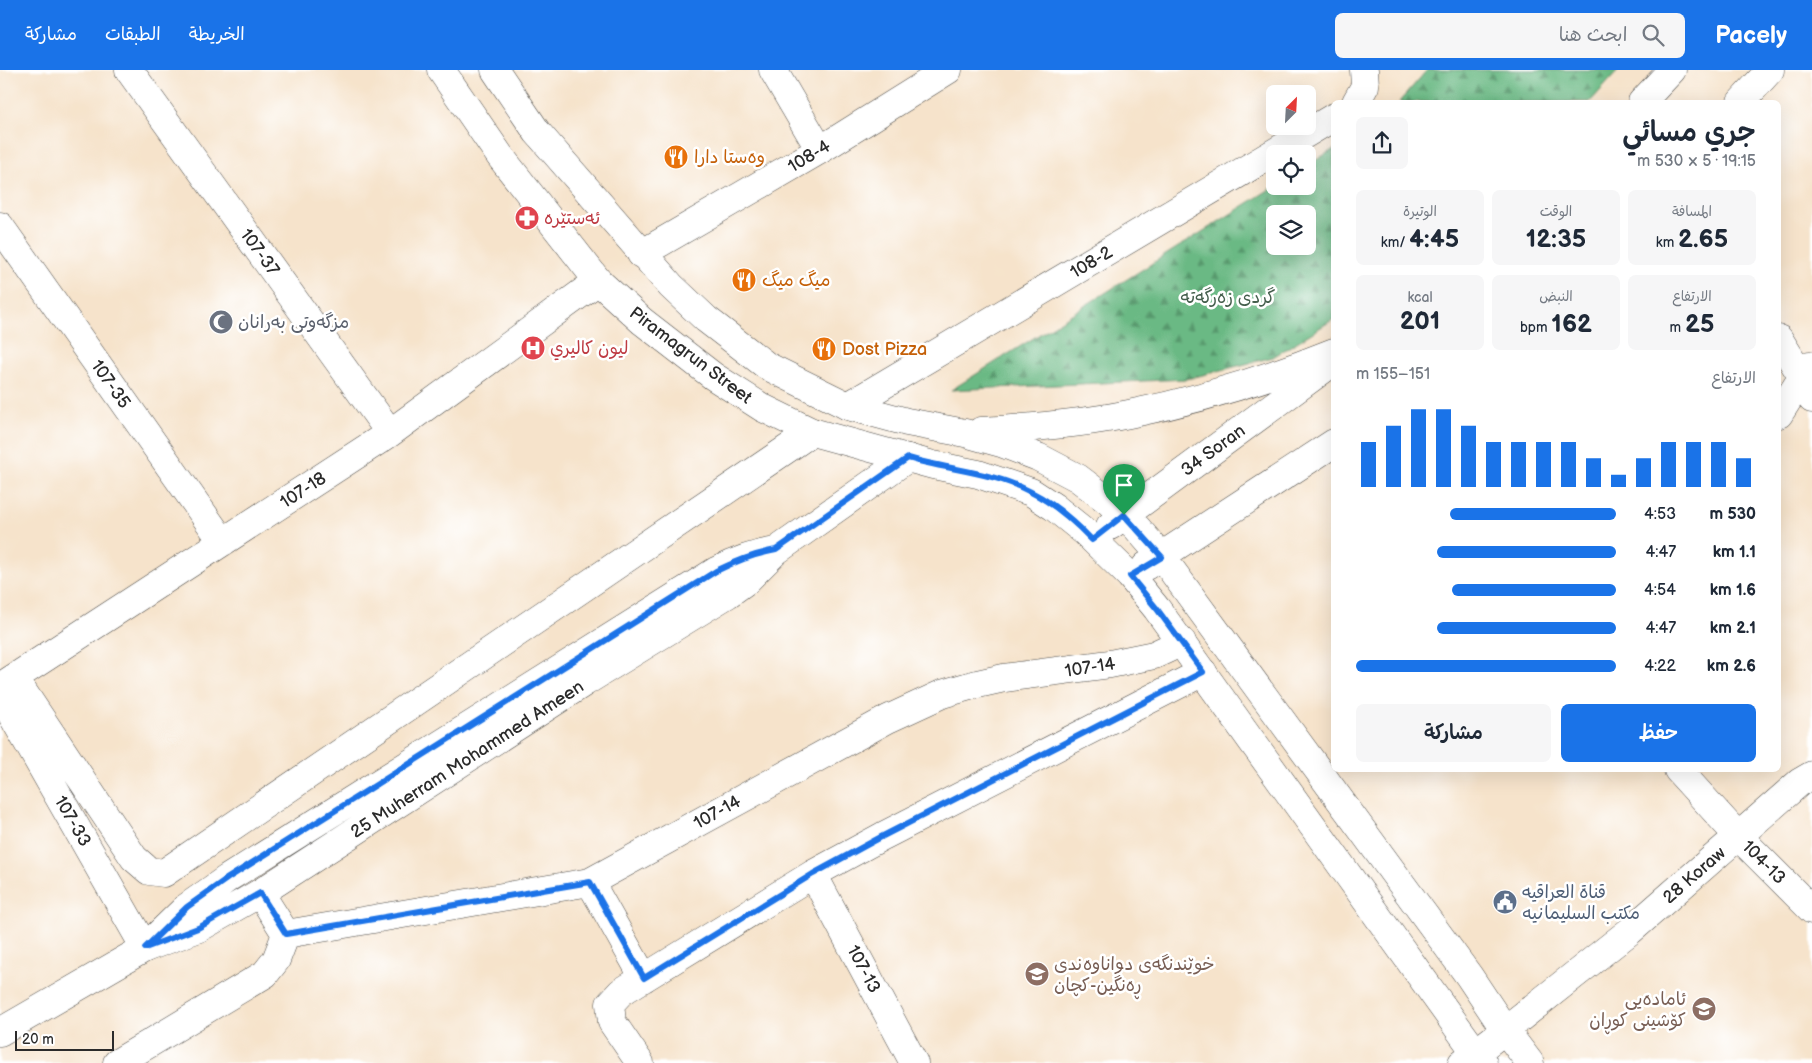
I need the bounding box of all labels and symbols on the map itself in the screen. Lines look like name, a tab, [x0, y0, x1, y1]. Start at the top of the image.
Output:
north arrow	[1266, 85, 1316, 135]
street label: 108-4	[784, 136, 834, 177]
restaurant icon: وەستا دارا	[663, 144, 689, 170]
place label: وەستا دارا	[694, 147, 765, 168]
pharmacy icon: ئەستێرە	[514, 205, 540, 231]
place label: ئەستێرە	[544, 208, 600, 229]
street label: 107-37	[236, 225, 284, 280]
street label: 108-2	[1066, 242, 1116, 283]
restaurant icon: میگ میگ	[731, 267, 757, 293]
place label: میگ میگ	[762, 270, 830, 291]
park label: گردی زەرگەتە	[1181, 287, 1276, 308]
street label: Piramagrun Street	[625, 302, 756, 409]
mosque icon: مزگەوتی بەرانان	[208, 309, 234, 335]
place label: مزگەوتی بەرانان	[238, 312, 349, 333]
hospital icon: ليون كاليري	[520, 335, 546, 361]
restaurant icon: Dost Pizza	[811, 336, 837, 362]
place label: ليون كاليري	[550, 338, 628, 361]
place label: Dost Pizza	[842, 339, 927, 360]
street label: 107-35	[86, 356, 135, 413]
street label: 34 Soran	[1177, 420, 1249, 481]
pin	[1103, 464, 1145, 515]
street label: 107-18	[276, 468, 330, 513]
street label: 107-14	[1063, 653, 1117, 682]
street label: 25 Muherram Mohammed Ameen	[347, 676, 588, 843]
street label: 107-14	[690, 791, 745, 834]
street label: 107-33	[50, 792, 95, 850]
street label: 104-13	[1737, 836, 1790, 889]
street label: 28 Koraw	[1659, 843, 1730, 908]
place label: قناة العراقيه مكتب السليمانيه	[1522, 882, 1640, 924]
public building icon: قناة العراقيه مكتب السليمانيه	[1492, 889, 1518, 915]
street label: 107-13	[842, 942, 885, 997]
place label: خوێندنگەی دواناوەندی ڕەنگین-کچان	[1054, 954, 1215, 1000]
school or university icon: خوێندنگەی دواناوەندی ڕەنگین-کچان	[1024, 961, 1050, 987]
place label: ئامادەیی کۆشینی کوڕان	[1589, 989, 1686, 1035]
school or university icon: ئامادەیی کۆشینی کوڕان	[1691, 996, 1717, 1022]
scale bar	[15, 1028, 114, 1051]

